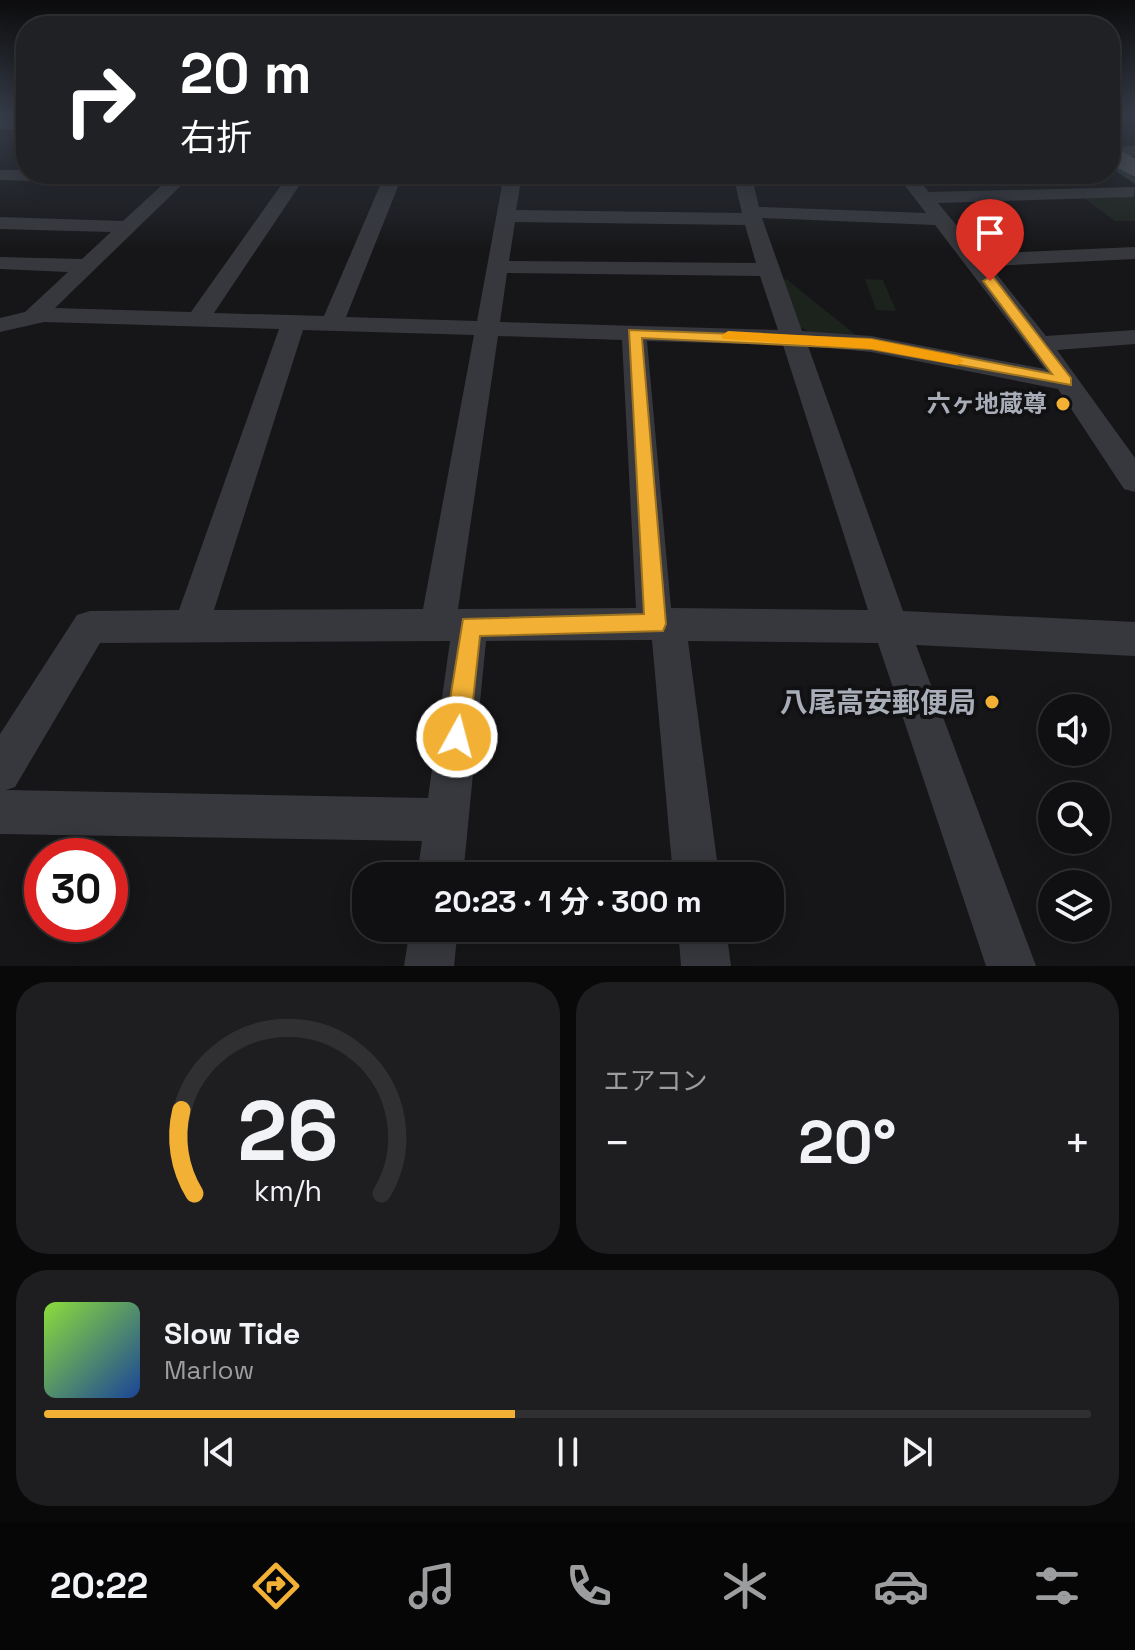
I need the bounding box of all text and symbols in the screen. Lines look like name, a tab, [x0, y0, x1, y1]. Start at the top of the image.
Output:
text: 20 m	[180, 38, 312, 109]
icon: right	[48, 48, 152, 152]
text: 右折	[180, 115, 252, 161]
pin	[956, 199, 1024, 281]
icon: arrive	[968, 211, 1012, 255]
place label: 六ヶ地蔵尊	[927, 388, 1047, 419]
marker: 六ヶ地蔵尊	[1054, 395, 1072, 413]
place label: 八尾高安郵便局	[780, 684, 976, 720]
marker: 八尾高安郵便局	[983, 693, 1001, 711]
map controls	[1038, 694, 1110, 942]
button: sound	[1038, 694, 1110, 766]
position arrow	[415, 695, 499, 779]
button: search	[1038, 782, 1110, 854]
speed limit sign: 30	[24, 838, 128, 942]
button: layers	[1038, 870, 1110, 942]
text: 20:23 · 1 分 · 300 m	[434, 882, 702, 921]
text: エアコン	[604, 1064, 708, 1098]
text: 26	[237, 1078, 338, 1184]
text: 20°	[798, 1104, 896, 1181]
text: −	[604, 1115, 631, 1171]
text: +	[1064, 1115, 1091, 1171]
text: km/h	[254, 1173, 322, 1209]
text: Slow Tide	[164, 1314, 300, 1353]
text: Marlow	[164, 1353, 254, 1387]
icon: previous	[197, 1430, 241, 1474]
icon: pause	[546, 1430, 590, 1474]
icon: next	[895, 1430, 939, 1474]
icon: directions	[248, 1558, 304, 1614]
icon: music	[404, 1558, 460, 1614]
icon: phone	[561, 1558, 617, 1614]
icon: climate	[717, 1558, 773, 1614]
icon: car	[873, 1558, 929, 1614]
icon: filters	[1029, 1558, 1085, 1614]
text: 20:22	[50, 1563, 148, 1609]

